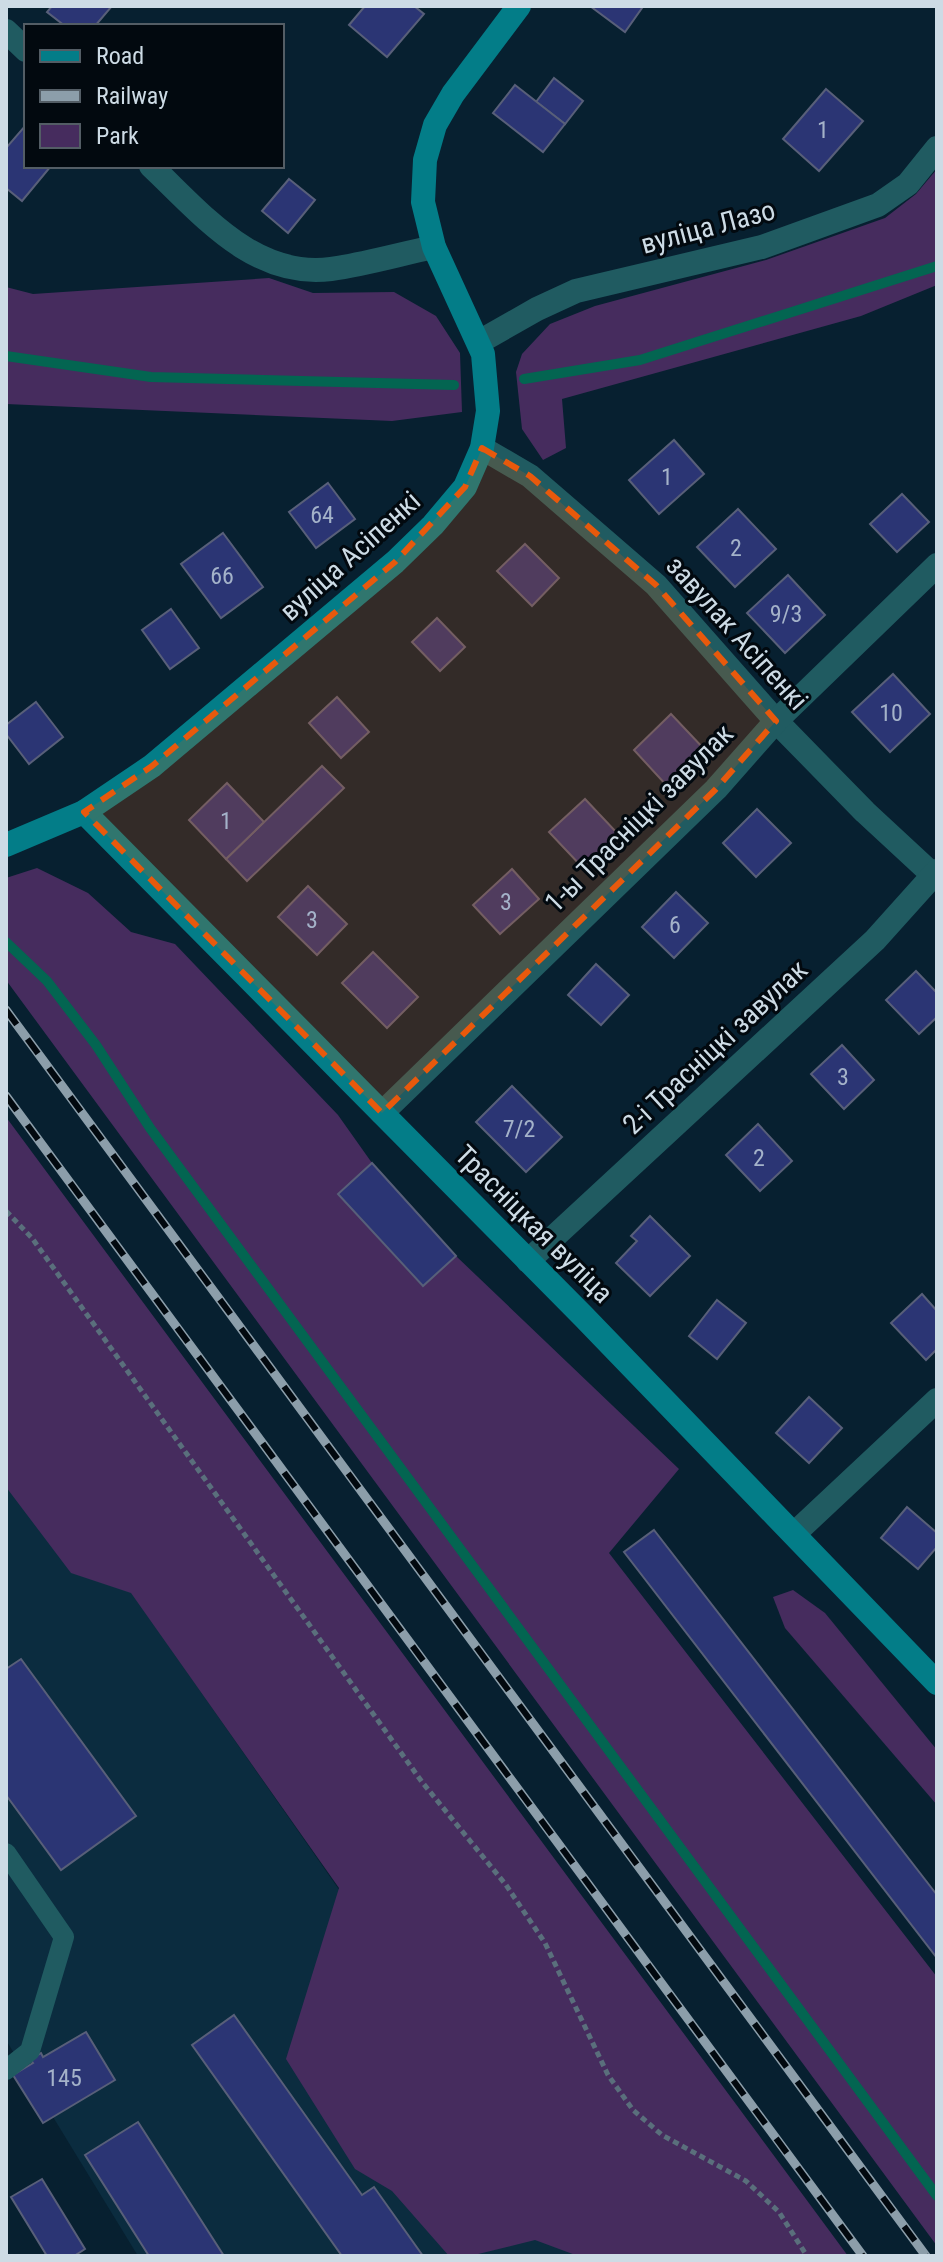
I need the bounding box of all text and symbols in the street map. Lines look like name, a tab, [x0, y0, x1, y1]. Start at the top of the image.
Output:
legend	[24, 24, 284, 168]
text: Road	[96, 42, 144, 70]
text: Railway	[96, 82, 168, 110]
house number: 1	[817, 116, 829, 144]
text: Park	[96, 122, 139, 150]
street label: вуліца Лазо	[637, 193, 779, 261]
house number: 1	[661, 463, 673, 491]
street label: вуліца Асіпенкі	[273, 484, 427, 628]
house number: 64	[310, 501, 334, 529]
house number: 2	[730, 534, 742, 562]
street label: завулак Асіпенкі	[659, 549, 815, 717]
house number: 66	[210, 562, 234, 590]
house number: 9/3	[770, 600, 802, 628]
house number: 10	[879, 699, 903, 727]
street label: 1-ы Трасніцкі завулак	[538, 717, 740, 919]
house number: 1	[220, 807, 232, 835]
house number: 3	[500, 888, 512, 916]
house number: 3	[306, 906, 318, 934]
house number: 6	[669, 911, 681, 939]
street label: 2-і Трасніцкі завулак	[616, 953, 814, 1141]
house number: 3	[837, 1063, 849, 1091]
house number: 7/2	[503, 1115, 535, 1143]
street label: Трасніцкая вуліца	[448, 1138, 620, 1310]
house number: 2	[753, 1144, 765, 1172]
house number: 145	[46, 2064, 82, 2092]

